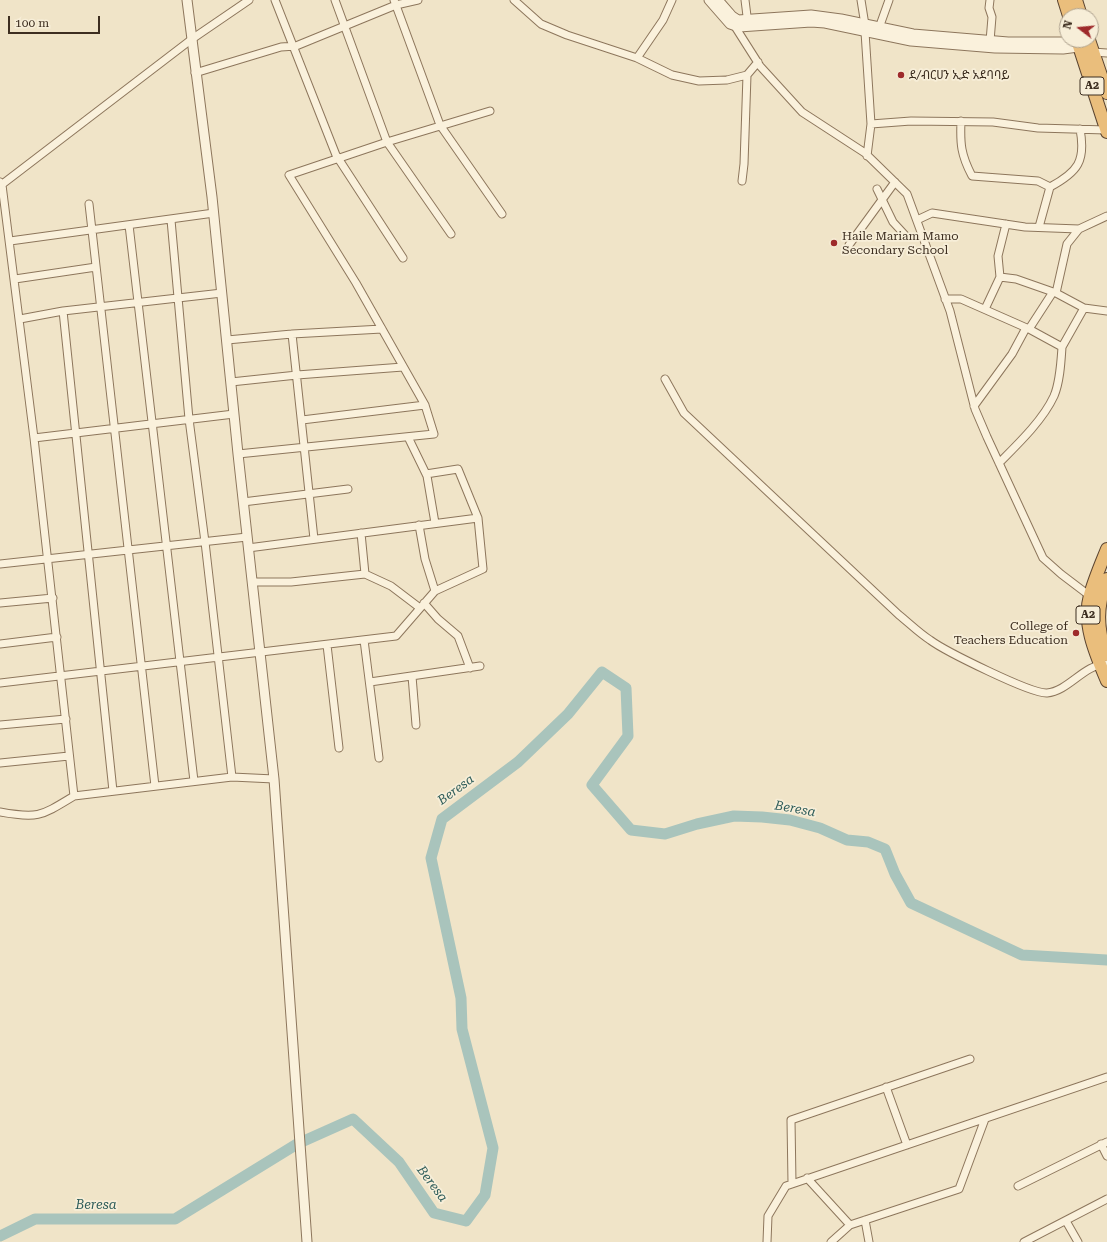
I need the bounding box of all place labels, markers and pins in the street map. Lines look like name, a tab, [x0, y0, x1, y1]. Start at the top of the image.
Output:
place label: ደ/ብርሀን ኢድ አደባባይ	[909, 68, 1010, 82]
marker: ደ/ብርሀን ኢድ አደባባይ	[896, 70, 906, 80]
place label: Haile Mariam Mamo Secondary School	[842, 229, 959, 257]
marker: Haile Mariam Mamo Secondary School	[829, 238, 839, 248]
place label: College of Teachers Education	[954, 619, 1068, 647]
marker: College of Teachers Education	[1071, 628, 1081, 638]

